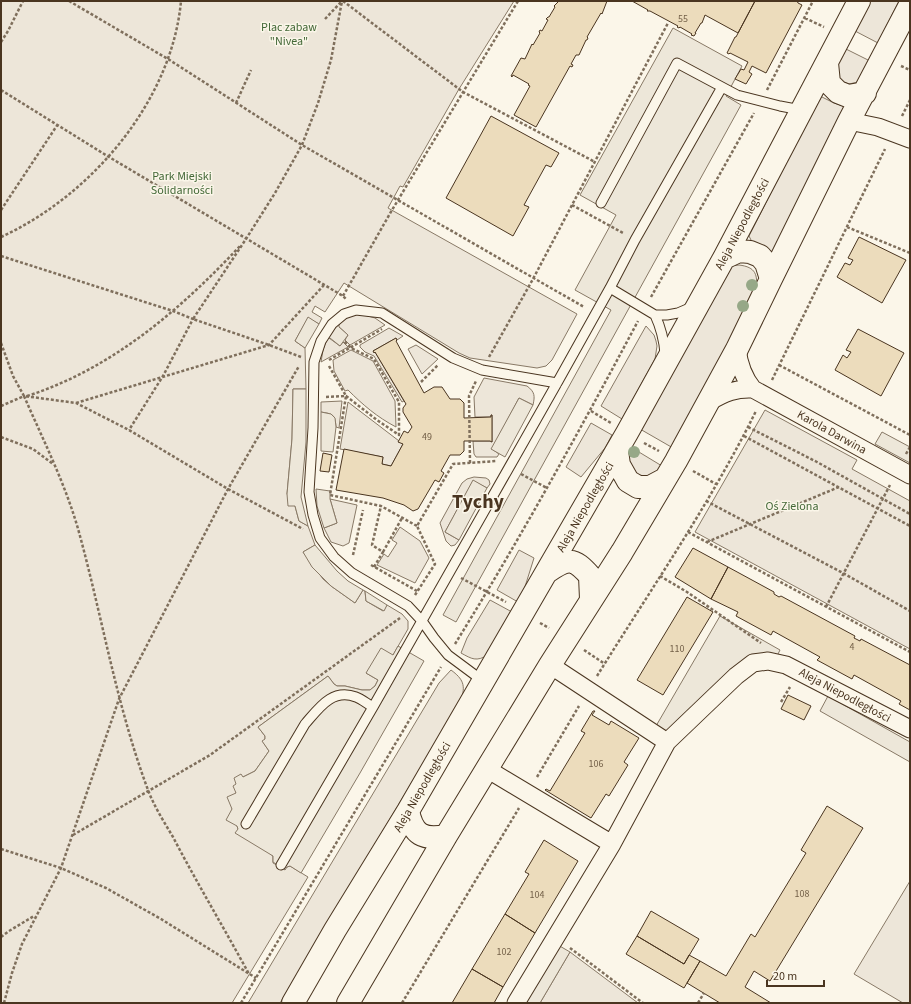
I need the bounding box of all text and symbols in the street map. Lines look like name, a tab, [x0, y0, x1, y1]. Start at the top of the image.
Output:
house number: 55	[678, 12, 688, 26]
park label: Plac zabaw "Nivea"	[261, 19, 317, 50]
park label: Park Miejski Solidarności	[151, 168, 213, 199]
street label: Aleja Niepodległości	[711, 175, 774, 273]
street label: Karola Darwina	[794, 406, 870, 459]
house number: 49	[422, 430, 432, 444]
street label: Aleja Niepodległości	[553, 459, 618, 556]
district label: Tychy	[452, 488, 505, 516]
park label: Oś Zielona	[766, 498, 818, 515]
house number: 4	[850, 640, 855, 654]
house number: 110	[670, 642, 684, 656]
street label: Aleja Niepodległości	[796, 664, 894, 727]
street label: Aleja Niepodległości	[390, 739, 455, 836]
house number: 106	[589, 757, 603, 771]
house number: 108	[795, 887, 809, 901]
house number: 104	[530, 888, 544, 902]
house number: 102	[497, 945, 511, 959]
scale bar	[767, 962, 824, 988]
text: 20 m	[773, 968, 797, 985]

